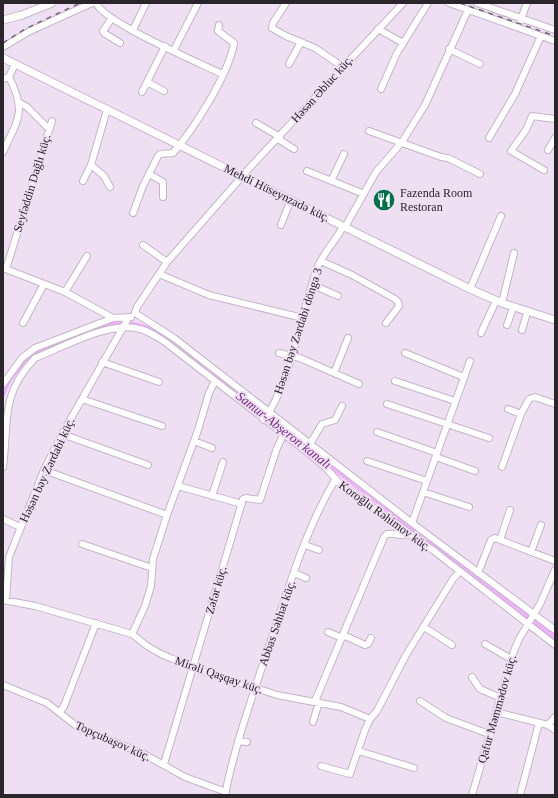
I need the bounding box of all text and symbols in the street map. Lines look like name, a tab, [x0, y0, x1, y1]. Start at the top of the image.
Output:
street label: Həsən Əbluc küç.	[288, 52, 356, 126]
street label: Seyfəddin Dağlı küç.	[10, 132, 54, 234]
street label: Mehdi Hüseynzadə küç.	[222, 161, 332, 225]
place label: Fazenda Room Restoran	[400, 186, 473, 214]
restaurant icon: Fazenda Room Restoran	[371, 187, 397, 213]
street label: Həsən bəy Zərdabi döngə 3	[271, 266, 325, 396]
water label: Samur-Abşeron kanalı	[233, 388, 335, 472]
street label: Həsən bəy Zərdabi küç.	[17, 415, 77, 525]
street label: Koroğlu Rəhimov küç.	[336, 478, 434, 554]
street label: Zəfər küç.	[202, 564, 230, 616]
street label: Abbas Səhhət küç.	[256, 578, 298, 668]
street label: Mirəli Qaşqay küç.	[173, 653, 265, 697]
street label: Qafur Məmmədov küç.	[475, 653, 519, 765]
street label: Topçubaşov küç.	[73, 718, 153, 764]

